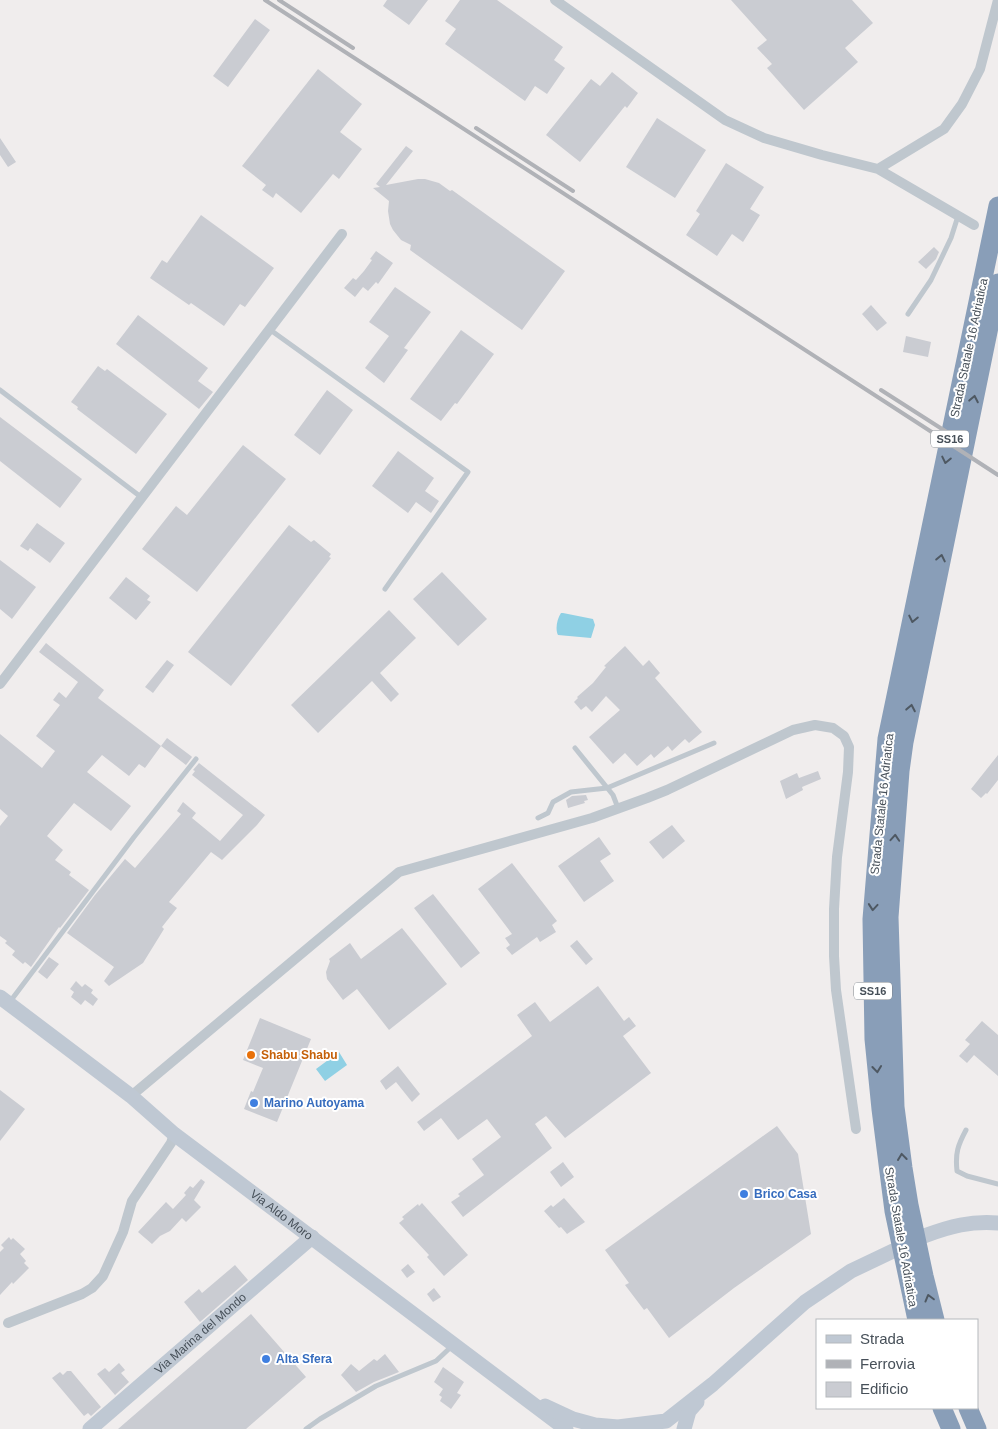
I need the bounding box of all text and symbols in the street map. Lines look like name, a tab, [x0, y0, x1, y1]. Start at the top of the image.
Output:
street label: Strada Statale 16 Adriatica	[947, 277, 991, 419]
one-way arrow	[969, 394, 979, 403]
road number: SS16	[931, 430, 969, 448]
one-way arrow	[941, 455, 952, 464]
one-way arrow	[935, 553, 946, 562]
one-way arrow	[908, 614, 919, 623]
one-way arrow	[905, 703, 915, 712]
street label: Strada Statale 16 Adriatica	[868, 732, 896, 875]
one-way arrow	[889, 834, 900, 842]
one-way arrow	[867, 903, 878, 911]
road number: SS16	[854, 982, 892, 999]
place label: Shabu Shabu	[261, 1048, 338, 1062]
marker: Shabu Shabu	[245, 1049, 257, 1061]
one-way arrow	[871, 1065, 882, 1073]
place label: Marino Autoyama	[264, 1096, 365, 1110]
marker: Marino Autoyama	[248, 1097, 260, 1109]
one-way arrow	[897, 1153, 907, 1162]
street label: Strada Statale 16 Adriatica	[882, 1166, 920, 1309]
street label: Via Aldo Moro	[247, 1187, 316, 1243]
place label: Brico Casa	[754, 1187, 817, 1201]
marker: Brico Casa	[738, 1188, 750, 1200]
street label: Via Marina del Mondo	[152, 1290, 249, 1377]
one-way arrow	[925, 1295, 935, 1303]
legend	[816, 1319, 978, 1409]
text: Strada	[860, 1330, 905, 1347]
place label: Alta Sfera	[276, 1352, 332, 1366]
marker: Alta Sfera	[260, 1353, 272, 1365]
text: Ferrovia	[860, 1355, 916, 1372]
text: Edificio	[860, 1380, 908, 1397]

